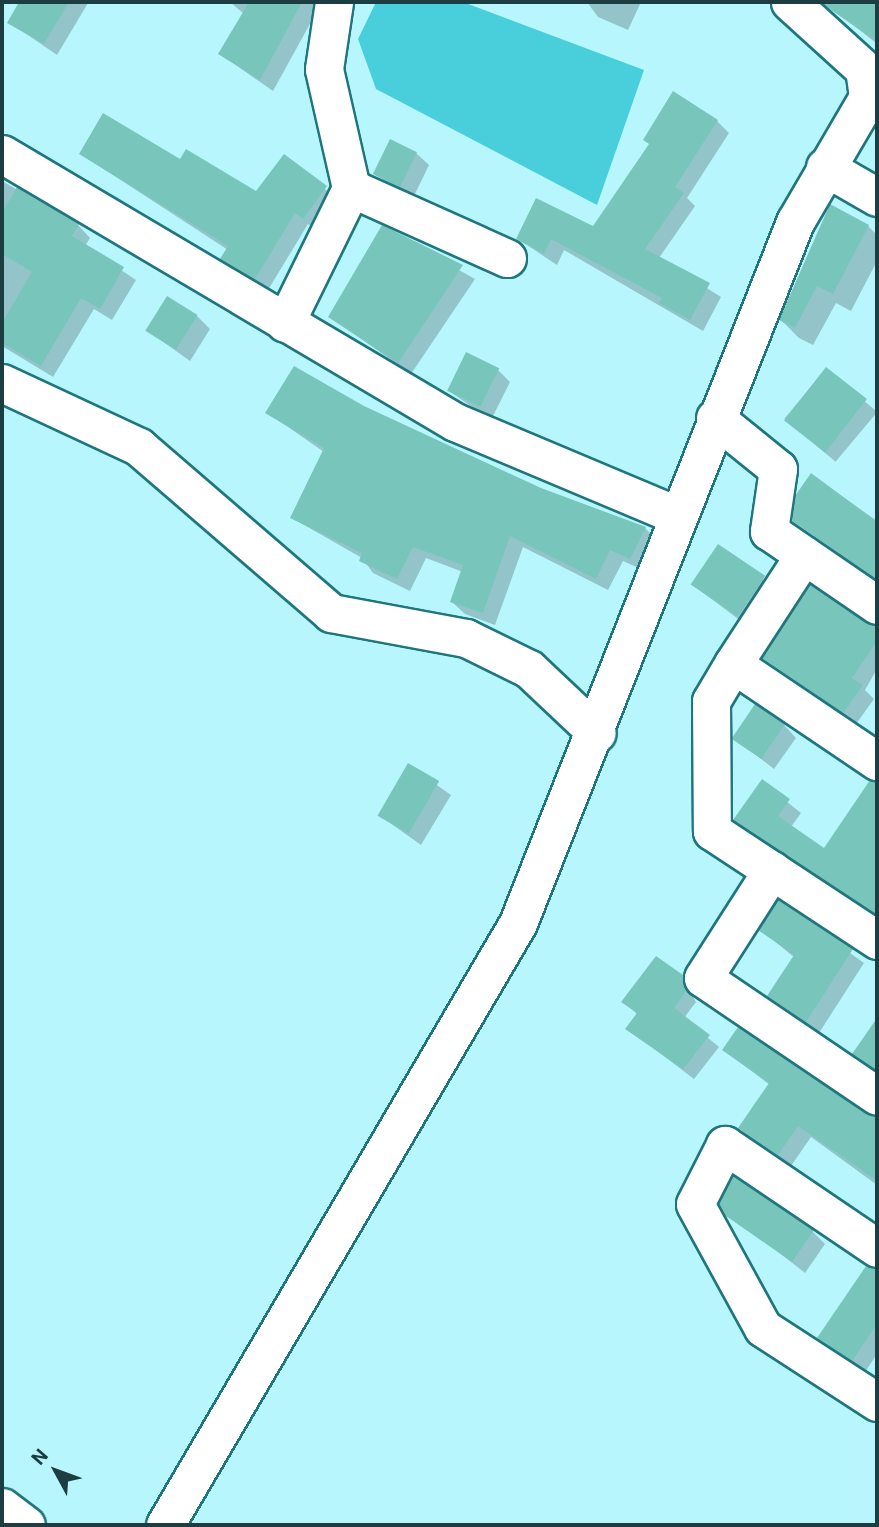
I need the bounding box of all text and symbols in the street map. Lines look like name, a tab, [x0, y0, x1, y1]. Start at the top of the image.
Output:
north arrow	[21, 1436, 91, 1506]
text: N	[27, 1444, 53, 1469]

